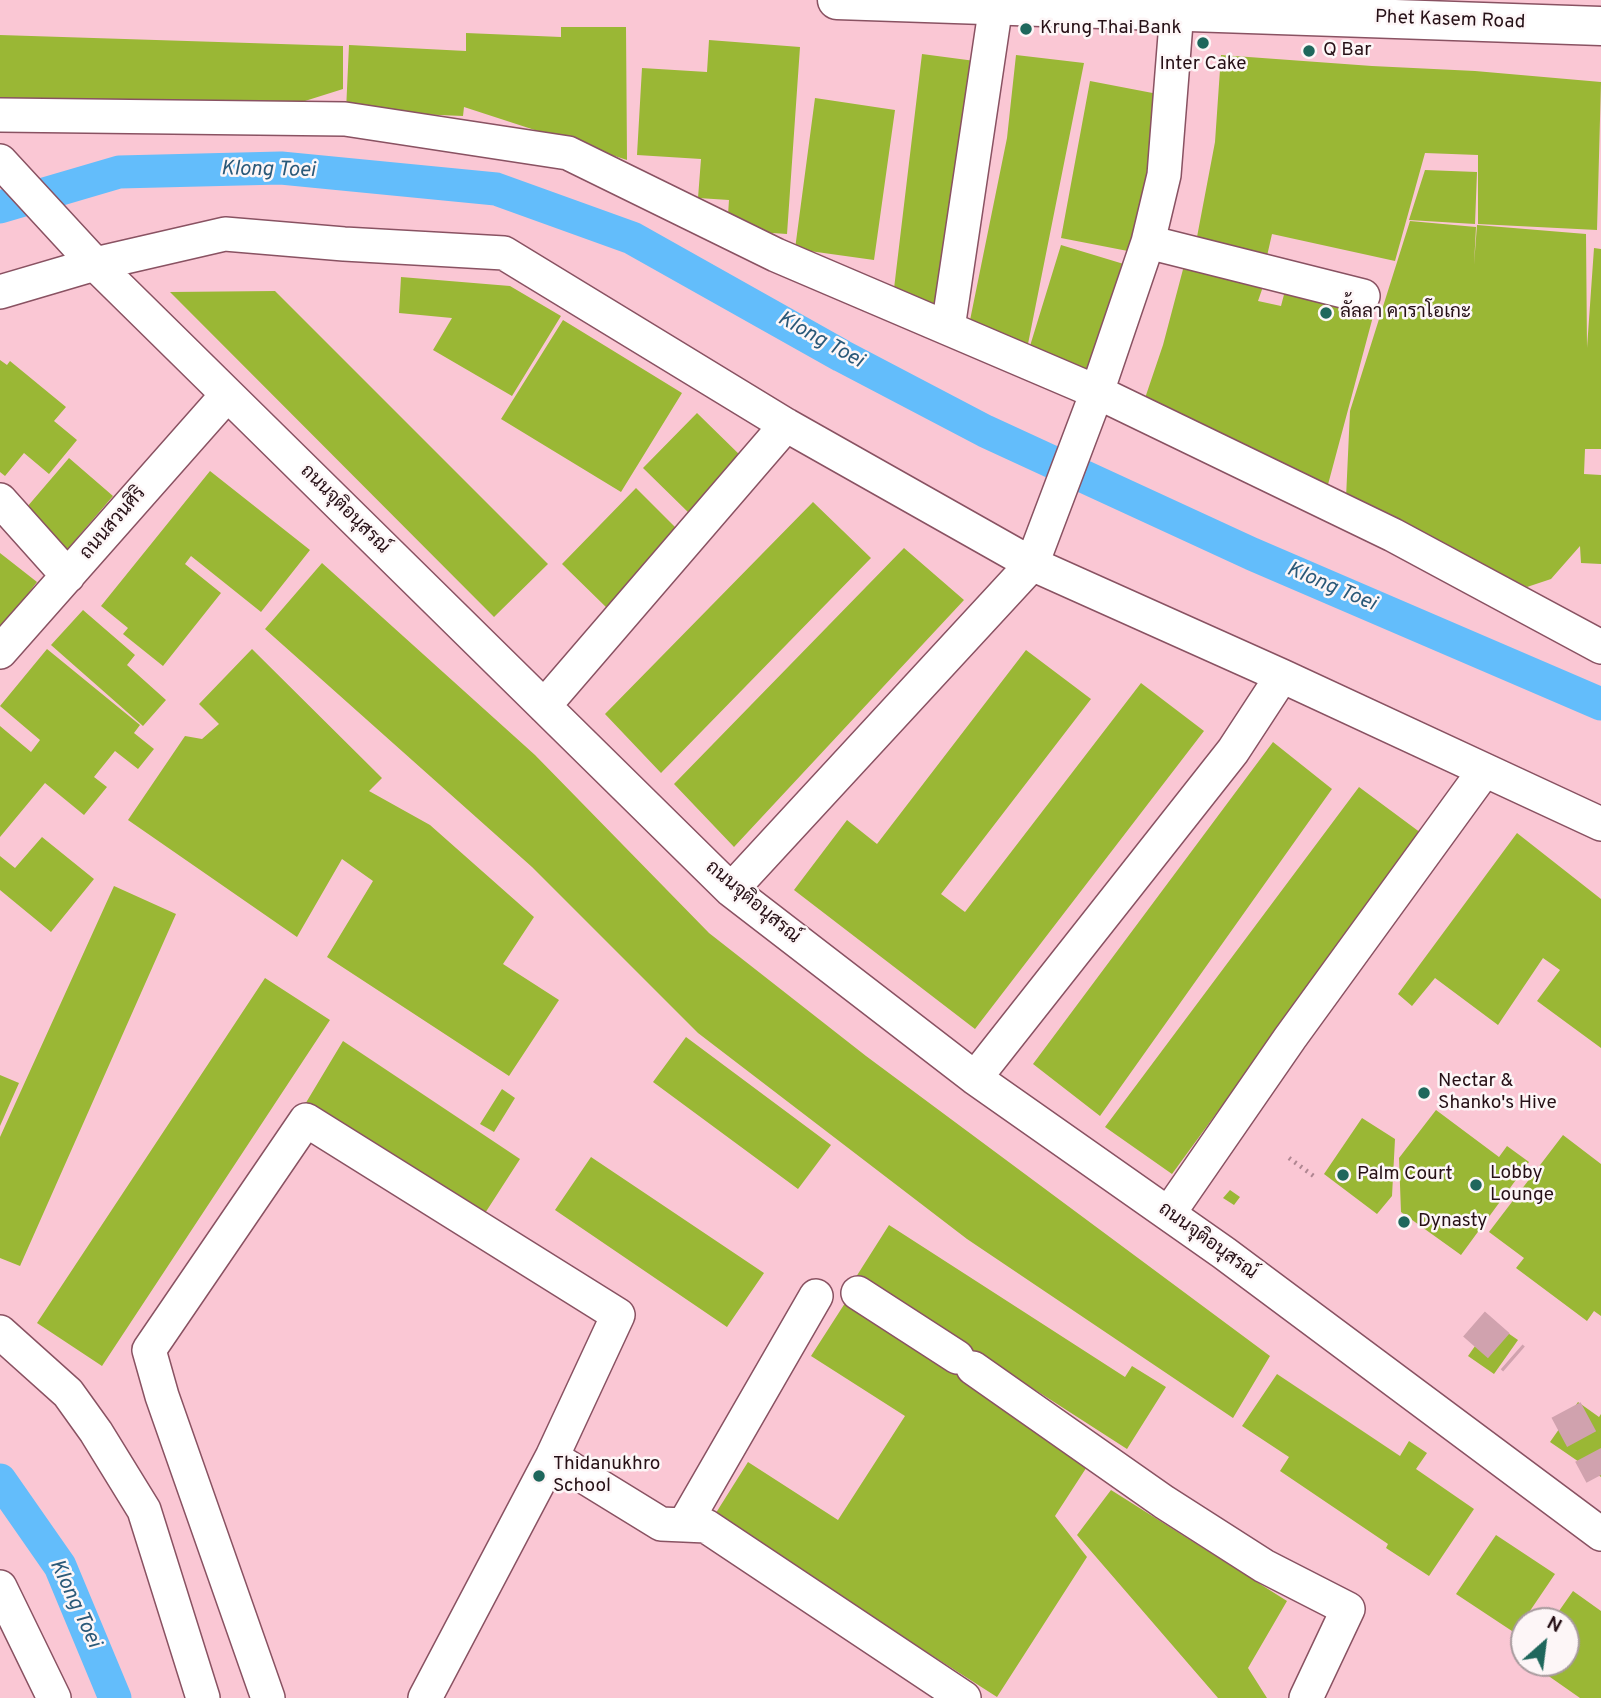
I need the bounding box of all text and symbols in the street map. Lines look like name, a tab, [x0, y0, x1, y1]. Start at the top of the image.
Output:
street label: Phet Kasem Road	[1374, 7, 1526, 35]
place label: Krung Thai Bank	[1040, 18, 1182, 40]
marker: Krung Thai Bank	[1018, 21, 1034, 37]
marker: Inter Cake	[1195, 35, 1211, 51]
place label: Q Bar	[1323, 40, 1372, 62]
marker: Q Bar	[1301, 43, 1317, 59]
place label: Inter Cake	[1159, 54, 1247, 76]
water label: Klong Toei	[221, 158, 315, 184]
place label: ลั้ลลา คาราโอเกะ	[1340, 302, 1471, 324]
marker: ลั้ลลา คาราโอเกะ	[1318, 305, 1334, 321]
water label: Klong Toei	[773, 307, 867, 375]
street label: ถนนจุติอนุสรณ์	[295, 461, 393, 559]
street label: ถนนสวนศิริ	[76, 483, 152, 565]
water label: Klong Toei	[1283, 558, 1379, 618]
street label: ถนนจุติอนุสรณ์	[700, 857, 804, 949]
place label: Nectar & Shanko's Hive	[1438, 1071, 1557, 1115]
marker: Nectar & Shanko's Hive	[1416, 1085, 1432, 1101]
place label: Lobby Lounge	[1490, 1163, 1554, 1207]
place label: Palm Court	[1357, 1164, 1453, 1186]
marker: Palm Court	[1335, 1167, 1351, 1183]
marker: Lobby Lounge	[1468, 1177, 1484, 1193]
street label: ถนนจุติอนุสรณ์	[1153, 1199, 1261, 1285]
place label: Dynasty	[1418, 1211, 1487, 1233]
marker: Dynasty	[1396, 1214, 1412, 1230]
place label: Thidanukhro School	[553, 1454, 660, 1498]
marker: Thidanukhro School	[531, 1468, 547, 1484]
water label: Klong Toei	[43, 1556, 105, 1652]
north arrow	[1510, 1607, 1580, 1677]
text: N	[1542, 1611, 1566, 1639]

